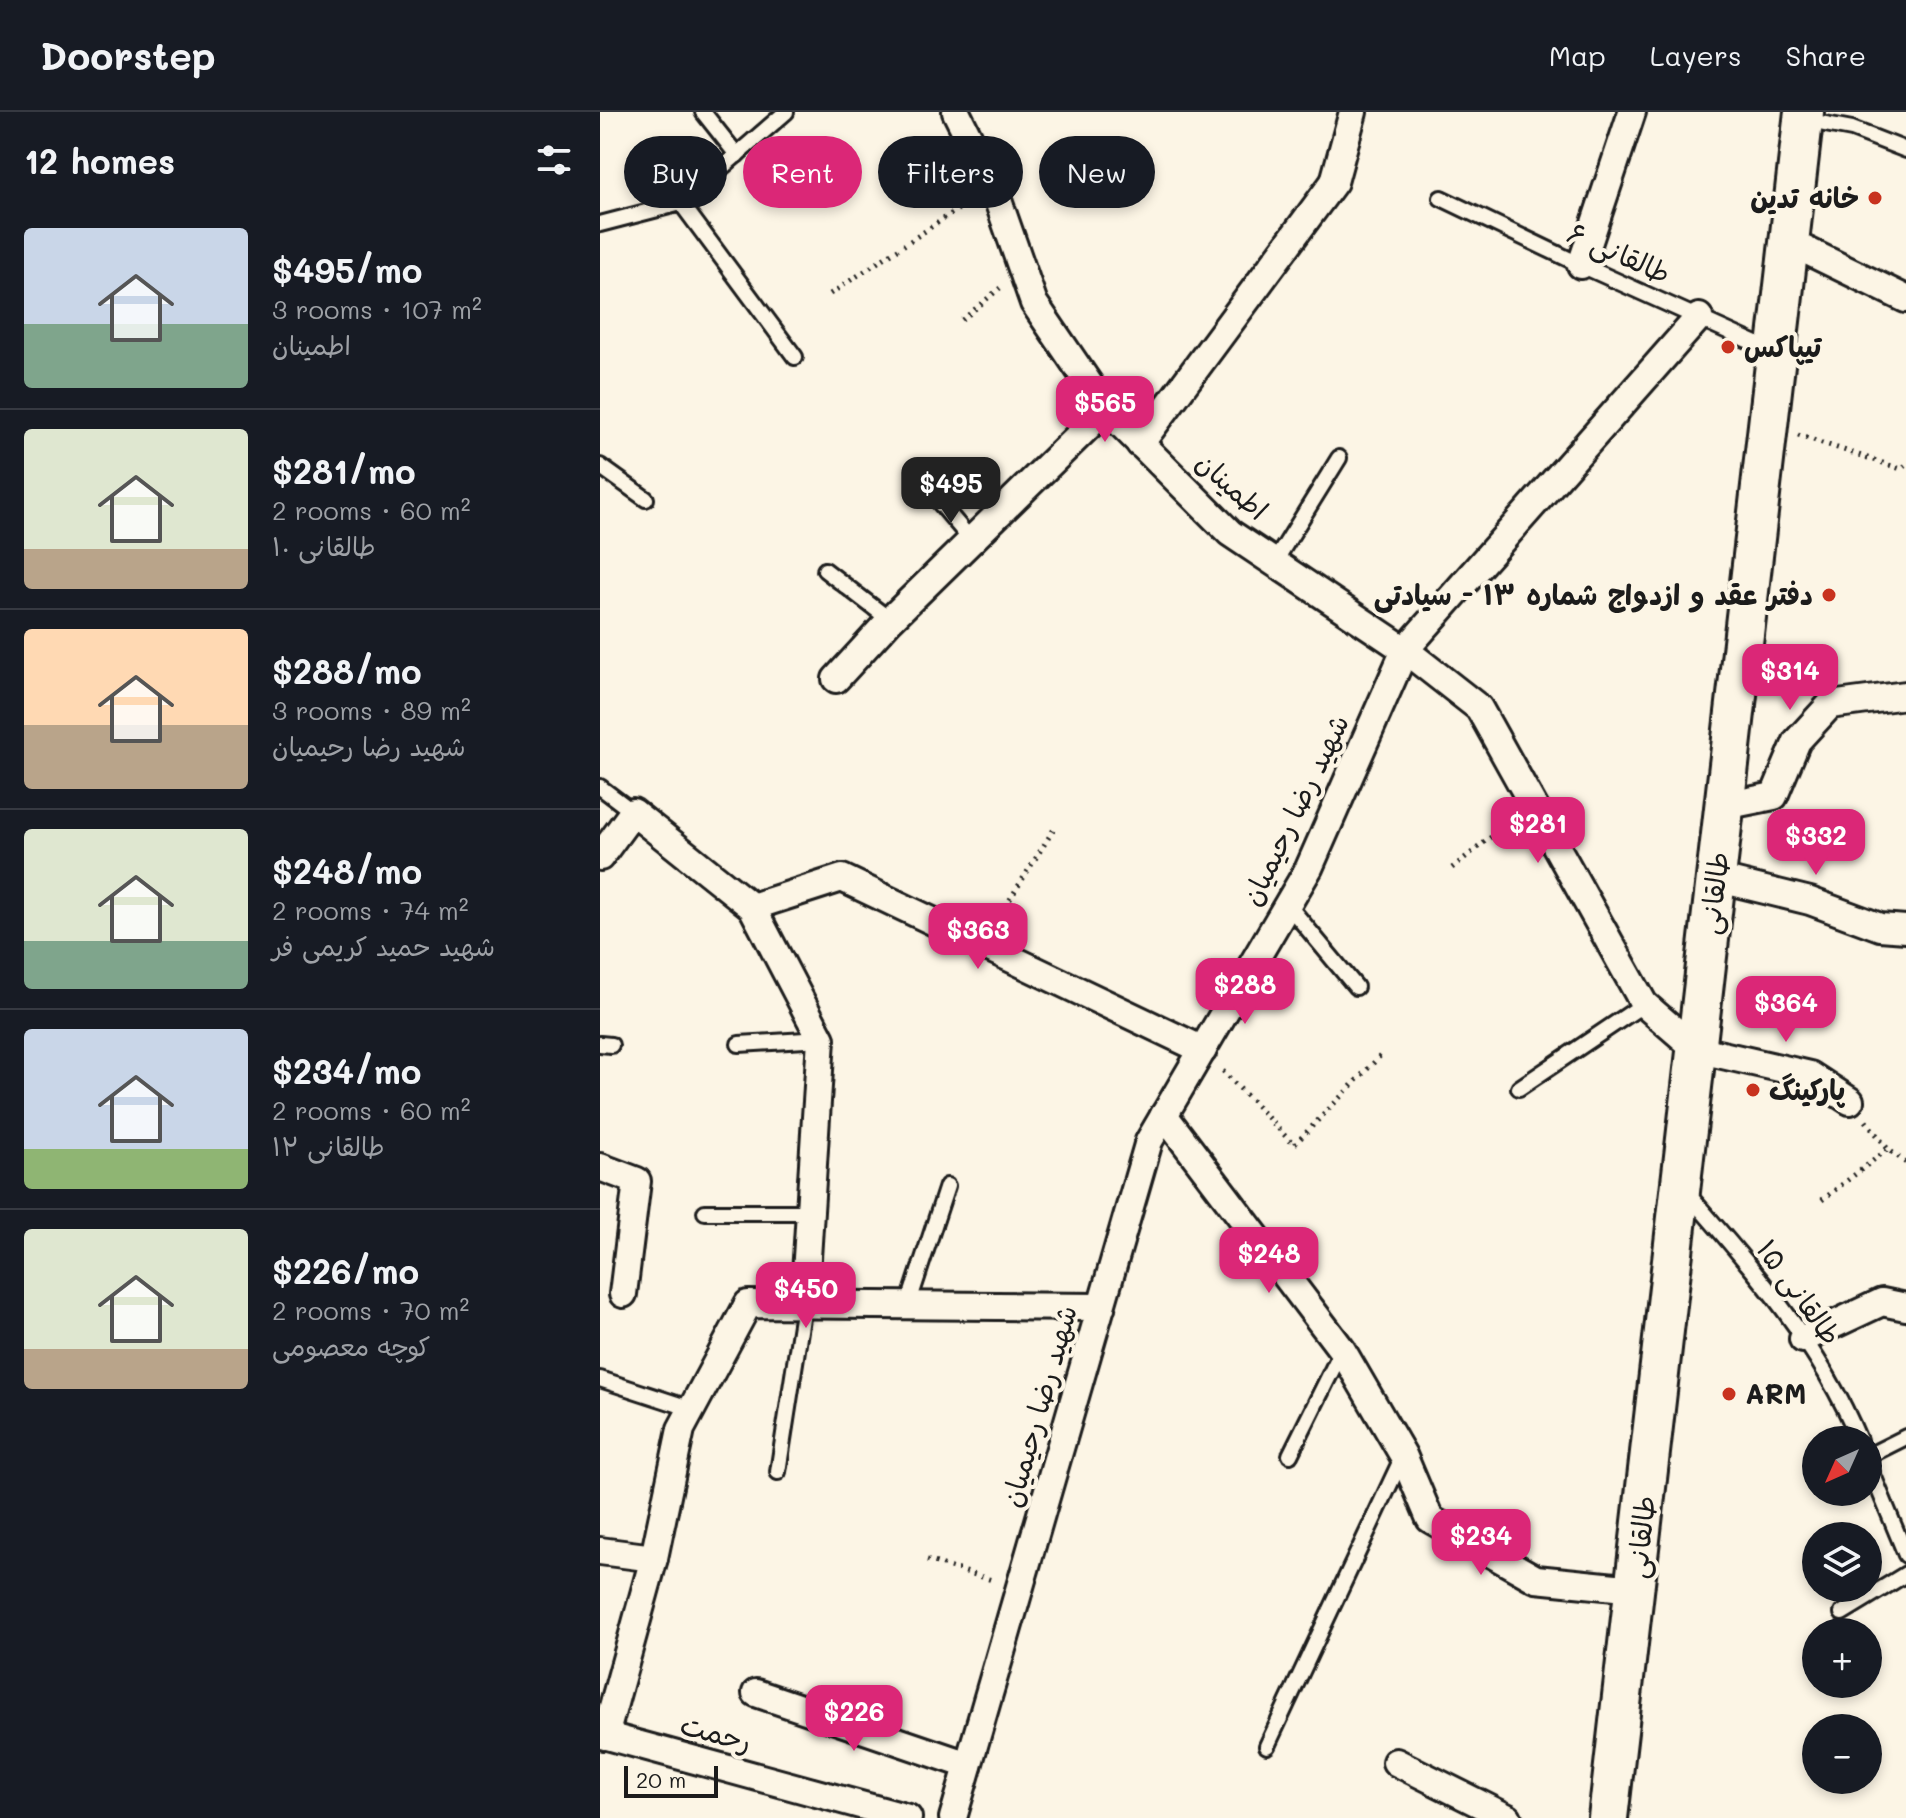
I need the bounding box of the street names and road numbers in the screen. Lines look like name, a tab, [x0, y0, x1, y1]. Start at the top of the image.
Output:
street label: طالقانی ۶	[1562, 213, 1677, 292]
street label: اطمینان	[1189, 443, 1276, 527]
street label: شهید رضا رحیمیان	[1232, 708, 1356, 911]
street label: طالقانی	[1690, 849, 1737, 936]
street label: طالقانی ۱۵	[1749, 1232, 1850, 1352]
street label: شهید رضا رحیمیان	[992, 1301, 1084, 1511]
street label: طالقانی	[1618, 1494, 1663, 1580]
street label: رحمت	[677, 1705, 756, 1759]

